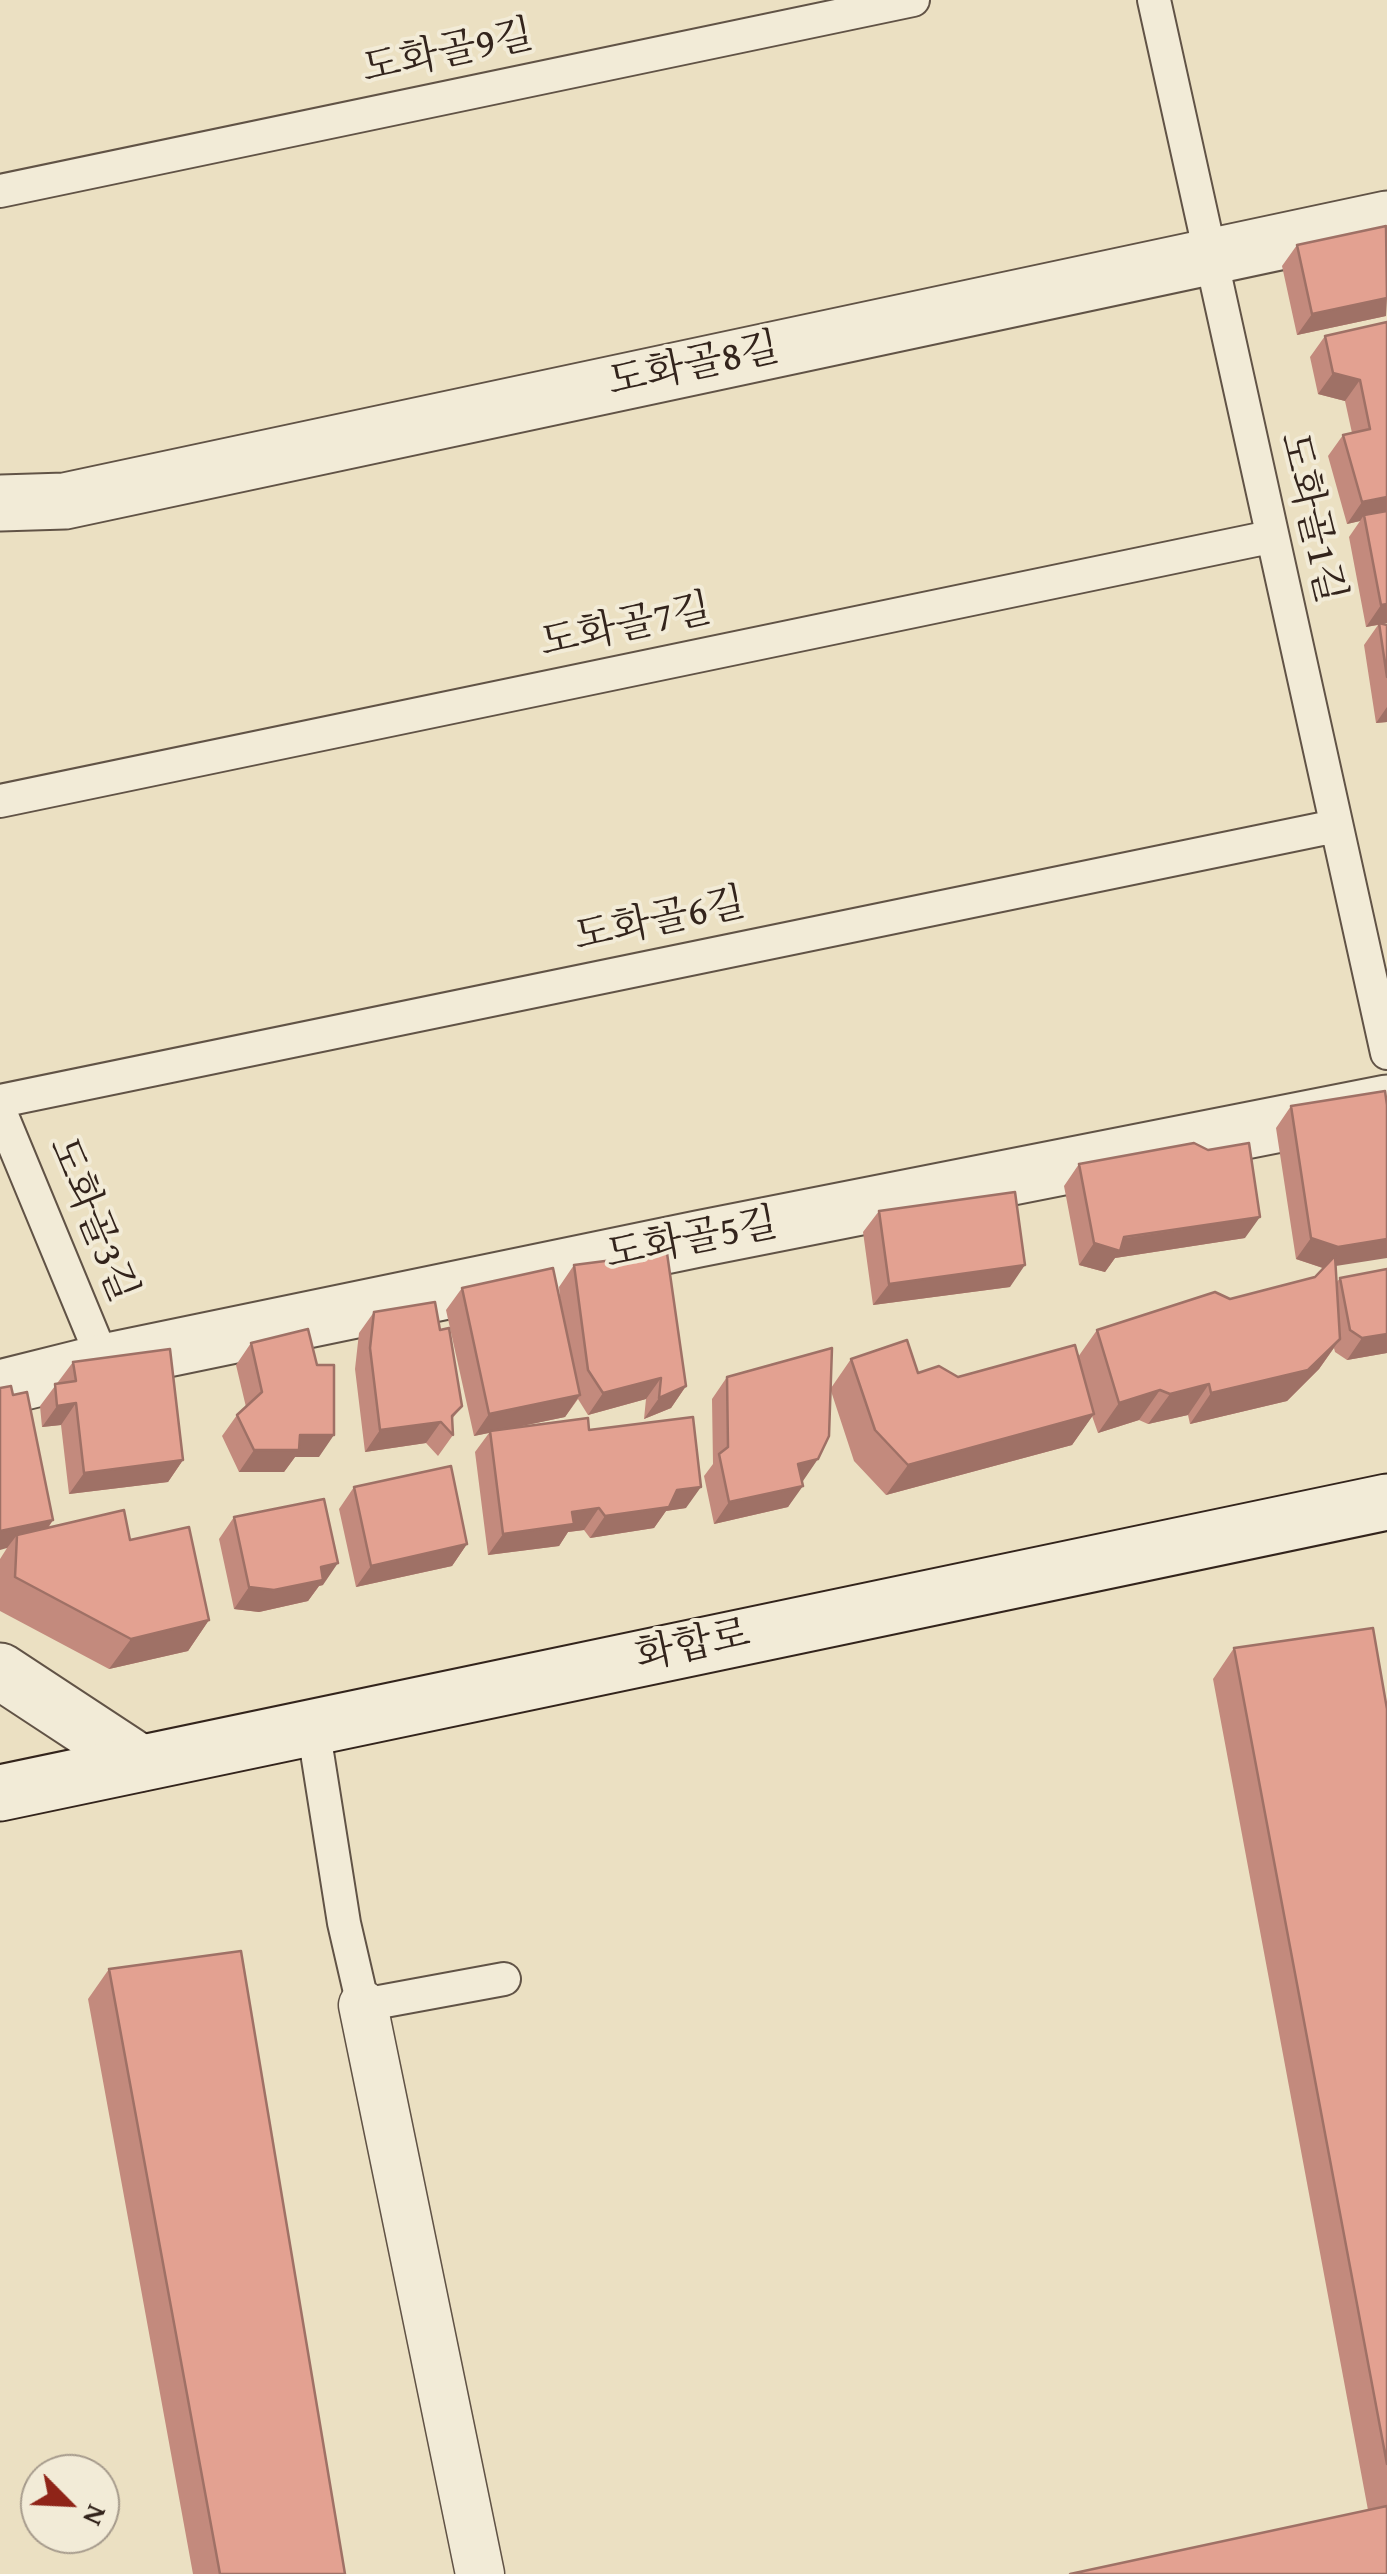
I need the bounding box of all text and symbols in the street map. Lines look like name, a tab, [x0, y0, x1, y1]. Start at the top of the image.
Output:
street label: 도화골9길	[358, 12, 538, 96]
street label: 도화골8길	[604, 325, 784, 409]
street label: 도화골1길	[1267, 428, 1353, 608]
street label: 도화골7길	[536, 586, 716, 670]
street label: 도화골6길	[570, 880, 750, 964]
street label: 도화골3길	[36, 1130, 146, 1310]
street label: 도화골5길	[602, 1201, 782, 1281]
street label: 화합로	[631, 1611, 755, 1683]
north arrow	[20, 2454, 120, 2554]
text: N	[74, 2499, 119, 2532]

